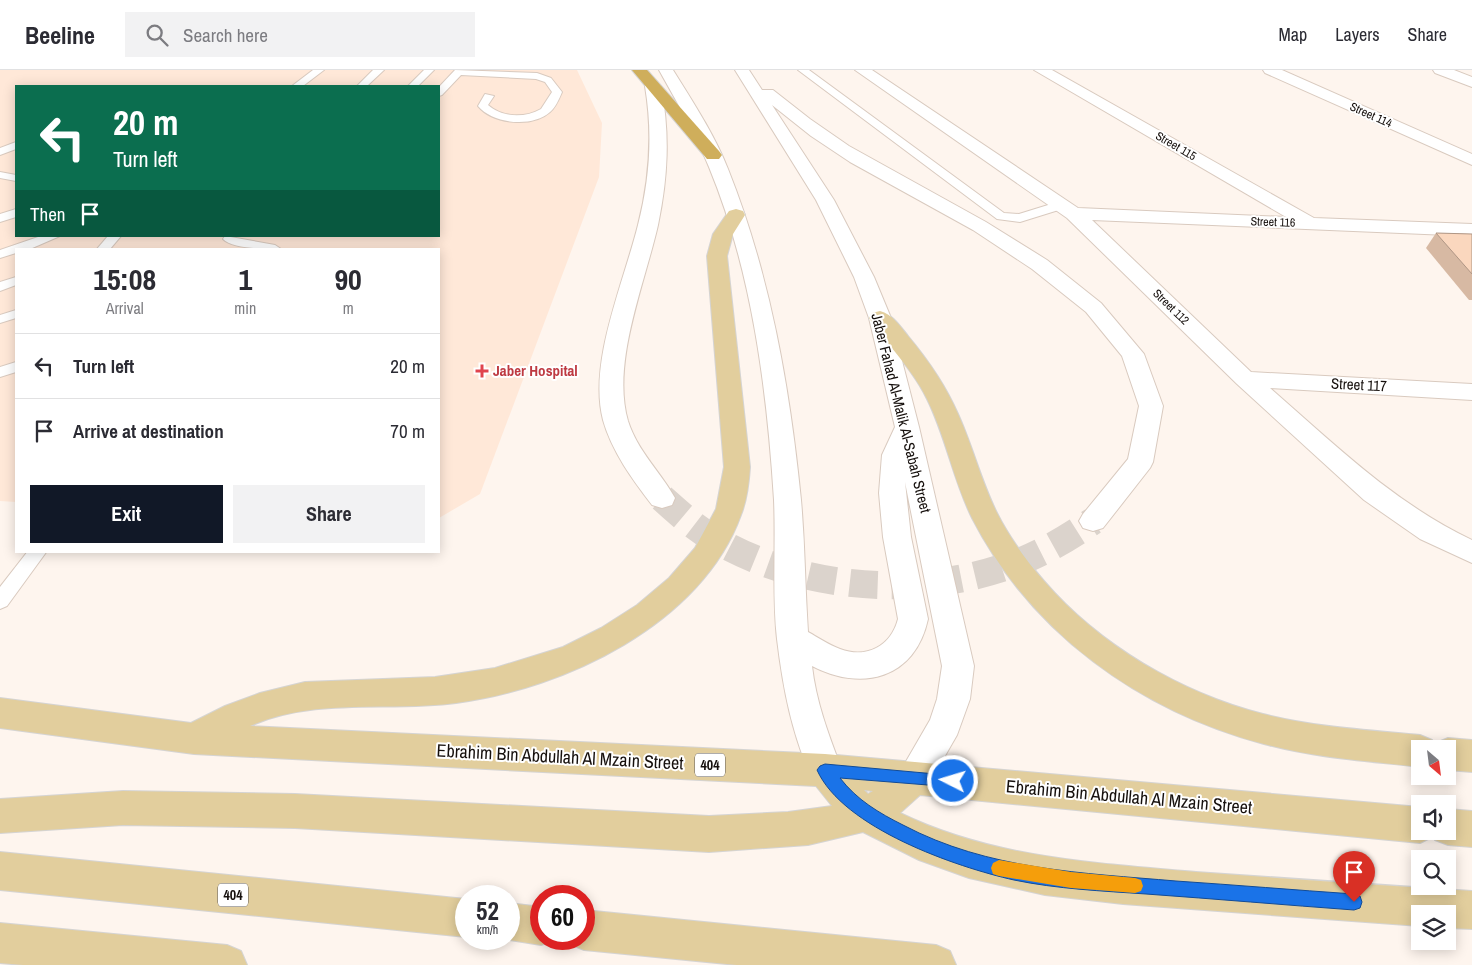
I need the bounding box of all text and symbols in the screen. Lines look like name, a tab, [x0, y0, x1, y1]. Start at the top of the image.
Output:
search box	[125, 12, 475, 57]
text: Beeline	[25, 19, 95, 51]
icon: search	[143, 21, 171, 49]
text: Search here	[183, 22, 268, 48]
text: Map	[1279, 22, 1307, 47]
text: Layers	[1335, 22, 1380, 47]
text: Share	[1408, 22, 1447, 47]
text: 20 m	[113, 99, 178, 146]
street label: Street 114	[1347, 99, 1395, 132]
icon: left	[30, 105, 95, 170]
street label: Street 115	[1153, 128, 1200, 164]
text: Turn left	[113, 144, 178, 174]
icon: arrive	[76, 200, 104, 228]
text: Then	[30, 201, 66, 227]
street label: Street 116	[1250, 213, 1296, 231]
text: 15:08	[93, 259, 156, 299]
text: 1	[238, 259, 252, 299]
text: 90	[334, 259, 362, 299]
street label: Street 112	[1149, 286, 1193, 328]
text: Arrival	[106, 297, 144, 319]
text: min	[234, 297, 256, 319]
text: m	[343, 297, 354, 319]
street label: Jaber Fahad Al-Malik Al-Sabah Street	[866, 311, 937, 516]
icon: left	[30, 352, 58, 380]
text: Turn left	[73, 353, 134, 379]
text: 20 m	[390, 353, 425, 379]
place label: Jaber Hospital	[493, 360, 578, 381]
marker: Jaber Hospital	[475, 364, 489, 378]
street label: Street 117	[1331, 373, 1388, 396]
icon: arrive	[30, 417, 58, 445]
text: Arrive at destination	[73, 418, 224, 444]
text: 70 m	[390, 418, 425, 444]
button: Exit	[30, 485, 223, 543]
button: Share	[233, 485, 425, 543]
street label: Ebrahim Bin Abdullah Al Mzain Street	[436, 738, 684, 775]
north arrow	[1411, 740, 1456, 785]
map controls	[1411, 740, 1456, 950]
road number: 404	[695, 754, 725, 776]
position arrow	[926, 754, 978, 806]
street label: Ebrahim Bin Abdullah Al Mzain Street	[1005, 773, 1253, 820]
button: sound	[1411, 795, 1456, 840]
button: search	[1411, 850, 1456, 895]
pin	[1333, 851, 1375, 902]
icon: arrive	[1340, 858, 1368, 886]
road number: 404	[218, 884, 248, 906]
speed limit sign: 60	[530, 885, 595, 950]
text: 52	[476, 894, 499, 928]
button: layers	[1411, 905, 1456, 950]
text: km/h	[477, 922, 498, 938]

